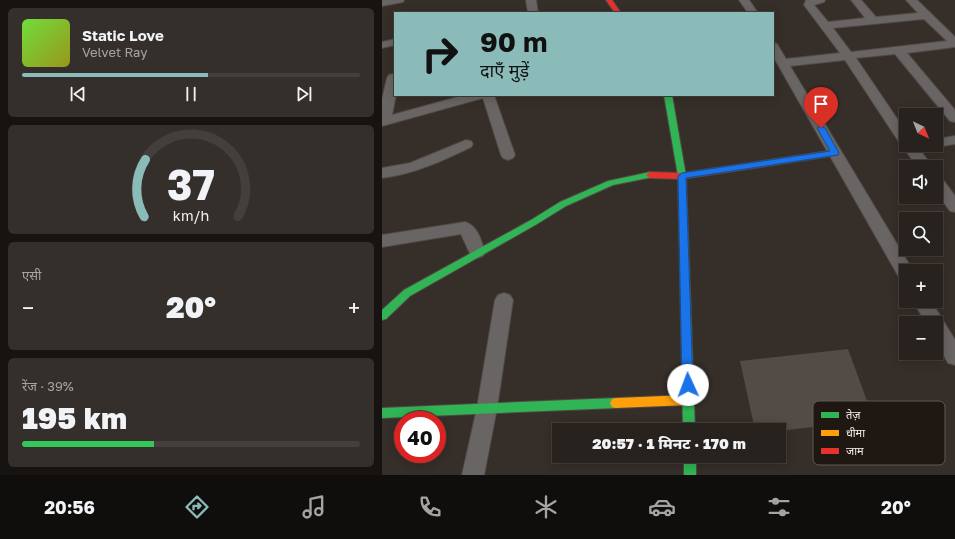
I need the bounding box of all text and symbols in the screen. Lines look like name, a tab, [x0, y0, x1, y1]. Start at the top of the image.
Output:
text: 90 m	[480, 25, 547, 58]
text: Static Love	[82, 26, 164, 44]
icon: right	[414, 28, 466, 80]
text: Velvet Ray	[82, 44, 147, 60]
text: दाएँ मुड़ें	[480, 59, 529, 81]
icon: previous	[67, 83, 89, 105]
icon: pause	[180, 83, 202, 105]
icon: next	[293, 83, 315, 105]
pin	[804, 87, 838, 128]
icon: arrive	[810, 93, 832, 115]
north arrow	[899, 108, 943, 152]
map controls	[899, 108, 943, 360]
text: 37	[167, 159, 215, 209]
button: sound	[899, 160, 943, 204]
text: km/h	[173, 207, 209, 224]
button: search	[899, 212, 943, 256]
button: +	[899, 264, 943, 308]
text: एसी	[22, 267, 41, 283]
text: 20°	[166, 289, 216, 325]
text: −	[22, 294, 34, 321]
text: +	[348, 294, 360, 321]
button: −	[899, 316, 943, 360]
position arrow	[667, 364, 709, 406]
text: रेंज · 39%	[22, 378, 74, 394]
text: 195 km	[22, 400, 127, 436]
legend	[813, 401, 945, 465]
text: तेज़	[846, 408, 861, 421]
speed limit sign: 40	[394, 411, 446, 463]
text: धीमा	[846, 426, 865, 439]
text: 20:57 · 1 मिनट · 170 m	[592, 434, 746, 452]
text: जाम	[846, 444, 864, 457]
icon: directions	[183, 493, 211, 521]
icon: music	[300, 493, 328, 521]
icon: phone	[416, 493, 444, 521]
icon: climate	[532, 493, 560, 521]
icon: car	[648, 493, 676, 521]
icon: filters	[765, 493, 793, 521]
text: 20:56	[44, 496, 95, 518]
text: 20°	[881, 496, 911, 518]

